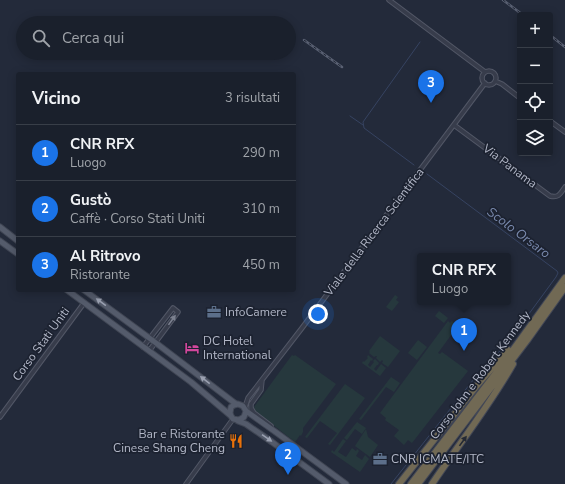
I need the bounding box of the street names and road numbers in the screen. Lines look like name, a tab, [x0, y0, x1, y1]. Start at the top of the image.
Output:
street label: Via Panama	[479, 140, 540, 192]
street label: Viale della Ricerca Scientifica	[320, 165, 428, 300]
street label: Corso Stati Uniti	[9, 304, 73, 384]
street label: Corso John e Robert Kennedy	[426, 307, 534, 443]

